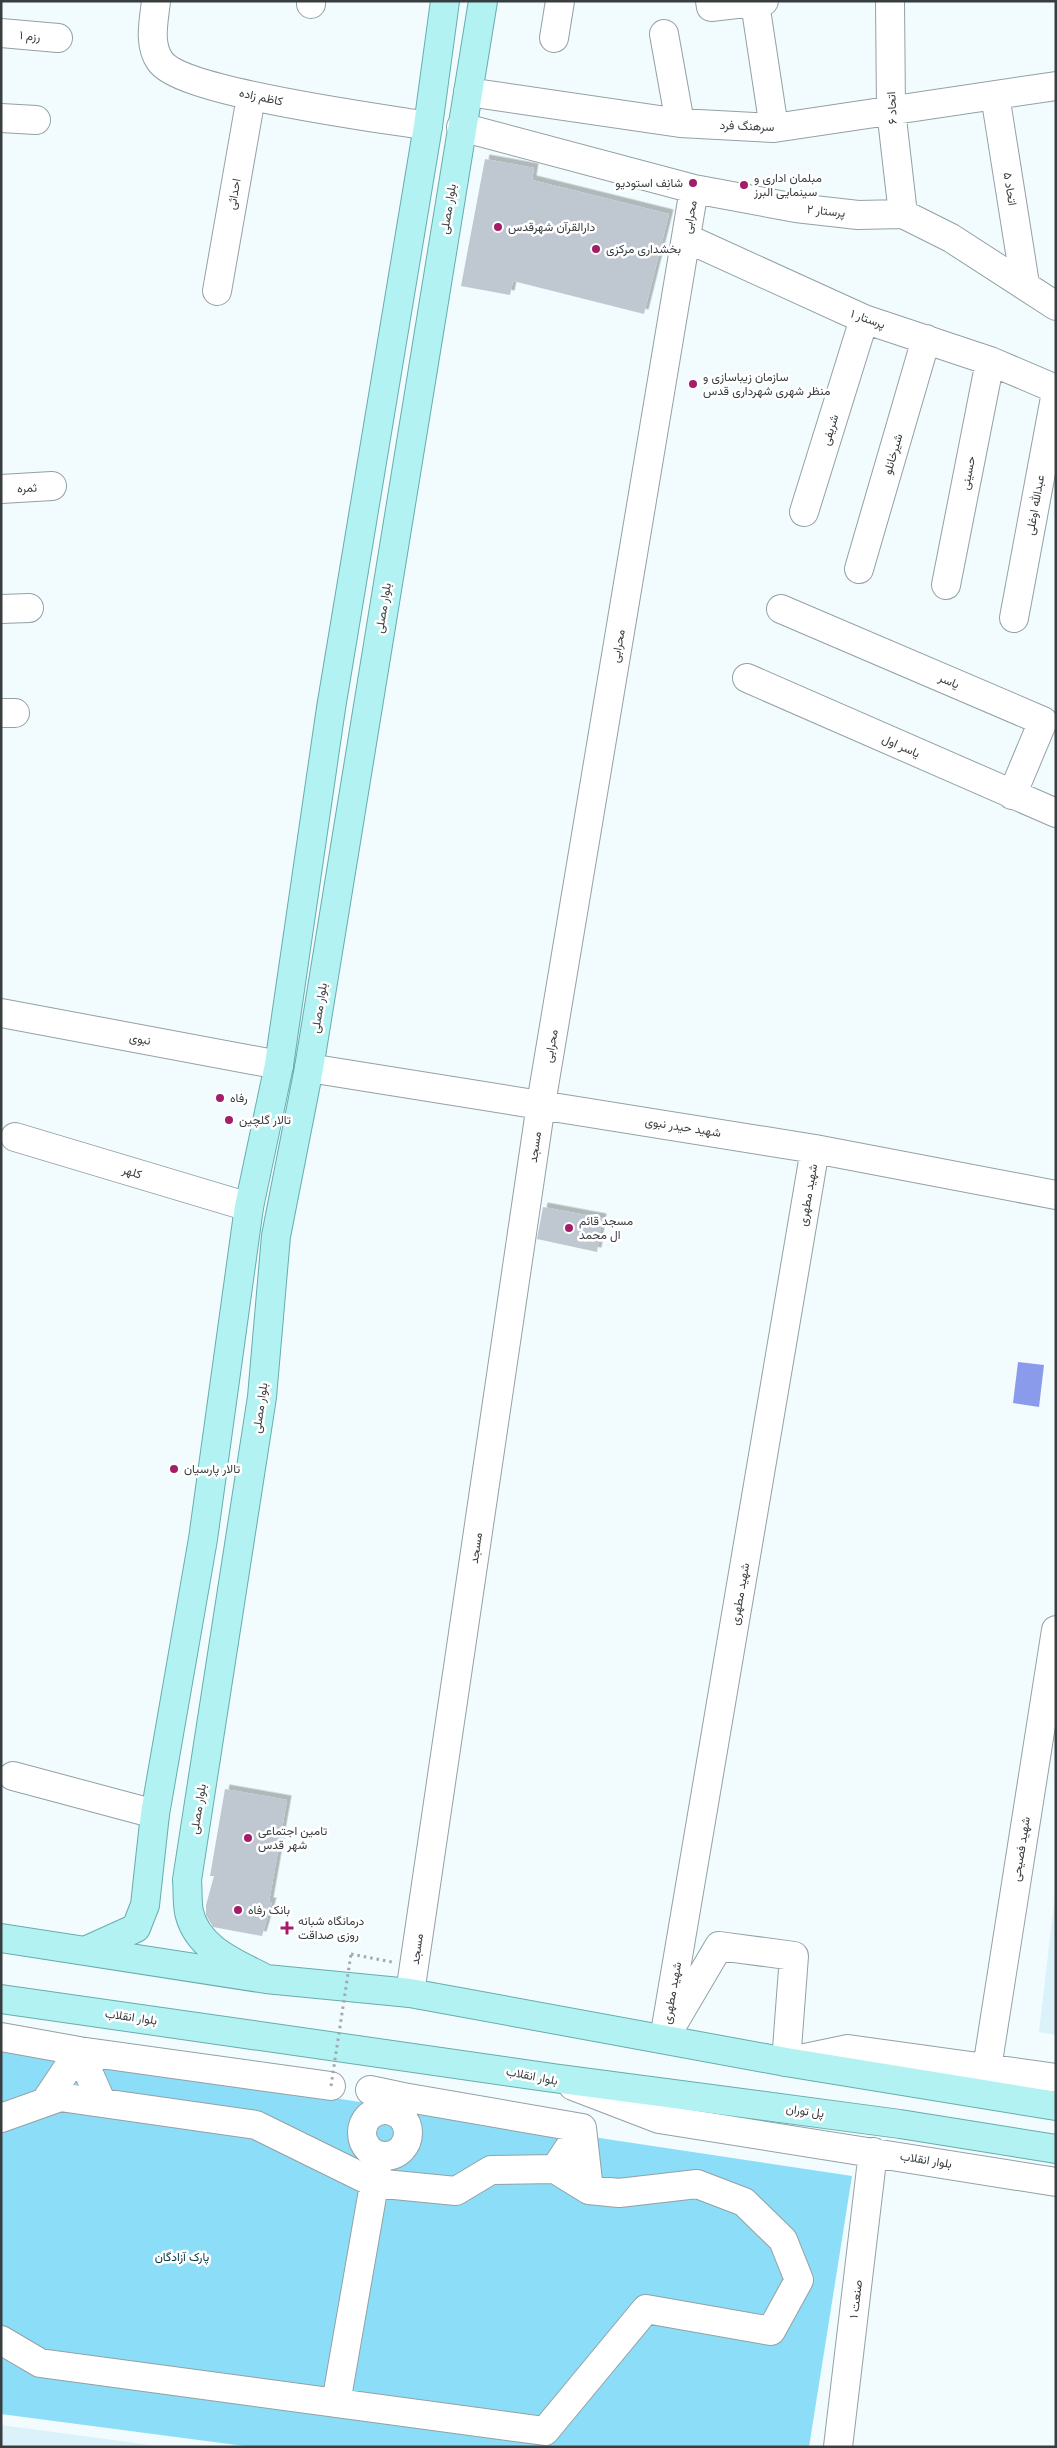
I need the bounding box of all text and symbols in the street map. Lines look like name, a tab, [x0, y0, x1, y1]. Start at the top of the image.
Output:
street label: رزم ۱	[19, 27, 41, 45]
street label: کاظم زاده	[238, 85, 284, 109]
street label: اتحاد ۶	[883, 91, 900, 125]
street label: سرهنگ فرد	[719, 117, 775, 135]
place label: مبلمان اداری و سینمایی البرز	[753, 170, 822, 200]
street label: اتحاد ۵	[1000, 171, 1021, 207]
place label: شانِف استودیو	[615, 175, 683, 191]
street label: احداثی	[223, 177, 245, 211]
marker: شانِف استودیو	[687, 177, 699, 189]
marker: مبلمان اداری و سینمایی البرز	[738, 179, 750, 191]
street label: بلوار مصلی	[436, 183, 460, 235]
street label: محرابی	[679, 199, 701, 235]
street label: پرستار ۲	[806, 201, 846, 221]
place label: دارالقرآن شهرقدس	[508, 219, 595, 235]
marker: دارالقرآن شهرقدس	[492, 221, 504, 233]
place label: بخشداری مرکزی	[606, 241, 681, 257]
marker: بخشداری مرکزی	[590, 243, 602, 255]
street label: پرستار ۱	[848, 305, 888, 333]
place label: سازمان زیباسازی و منظر شهری شهرداری قدس	[703, 369, 830, 399]
marker: سازمان زیباسازی و منظر شهری شهرداری قدس	[687, 378, 699, 390]
street label: شریفی	[818, 413, 842, 447]
street label: شیرخانلو	[880, 432, 906, 476]
street label: حسینی	[957, 455, 979, 491]
street label: عبدالله اوغلی	[1022, 474, 1048, 536]
street label: ثمره	[17, 479, 38, 497]
street label: بلوار مصلی	[371, 582, 395, 634]
street label: محرابی	[607, 628, 629, 664]
street label: یاسر	[935, 669, 962, 693]
street label: یاسر اول	[880, 731, 923, 762]
street label: بلوار مصلی	[307, 982, 331, 1034]
street label: محرابی	[540, 1028, 562, 1064]
street label: نبوی	[128, 1029, 152, 1049]
place label: رفاه	[230, 1090, 248, 1106]
marker: رفاه	[214, 1092, 226, 1104]
place label: تالار گلچین	[239, 1112, 291, 1128]
street label: شهید حیدر نبوی	[644, 1113, 722, 1141]
marker: تالار گلچین	[223, 1114, 235, 1126]
street label: مسجد	[525, 1130, 544, 1163]
street label: کلهر	[119, 1161, 144, 1183]
street label: شهید مطهری	[795, 1163, 821, 1227]
place label: مسجد قائم ال محمد	[579, 1213, 633, 1243]
marker: مسجد قائم ال محمد	[563, 1222, 575, 1234]
street label: بلوار مصلی	[249, 1382, 271, 1434]
place label: تالار پارسیان	[184, 1461, 240, 1477]
marker: تالار پارسیان	[168, 1463, 180, 1475]
street label: مسجد	[466, 1531, 485, 1564]
street label: شهید مطهری	[727, 1562, 753, 1626]
street label: بلوار مصلی	[186, 1783, 210, 1835]
street label: شهید فصیحی	[1008, 1815, 1034, 1883]
place label: تامین اجتماعی شهر قدس	[258, 1823, 327, 1853]
marker: تامین اجتماعی شهر قدس	[242, 1832, 254, 1844]
place label: بانک رفاه	[248, 1902, 290, 1918]
marker: بانک رفاه	[232, 1904, 244, 1916]
place label: درمانگاه شبانه روزی صداقت	[298, 1913, 365, 1943]
marker: درمانگاه شبانه روزی صداقت	[280, 1921, 294, 1935]
street label: مسجد	[407, 1932, 426, 1965]
street label: شهید مطهری	[659, 1961, 685, 2025]
street label: بلوار انقلاب	[104, 2005, 158, 2029]
street label: بلوار انقلاب	[505, 2063, 559, 2089]
street label: پل توران	[785, 2101, 825, 2121]
street label: بلوار انقلاب	[899, 2148, 953, 2172]
park label: پارک آزادگان	[155, 2249, 210, 2265]
street label: صنعت ۱	[846, 2279, 865, 2319]

